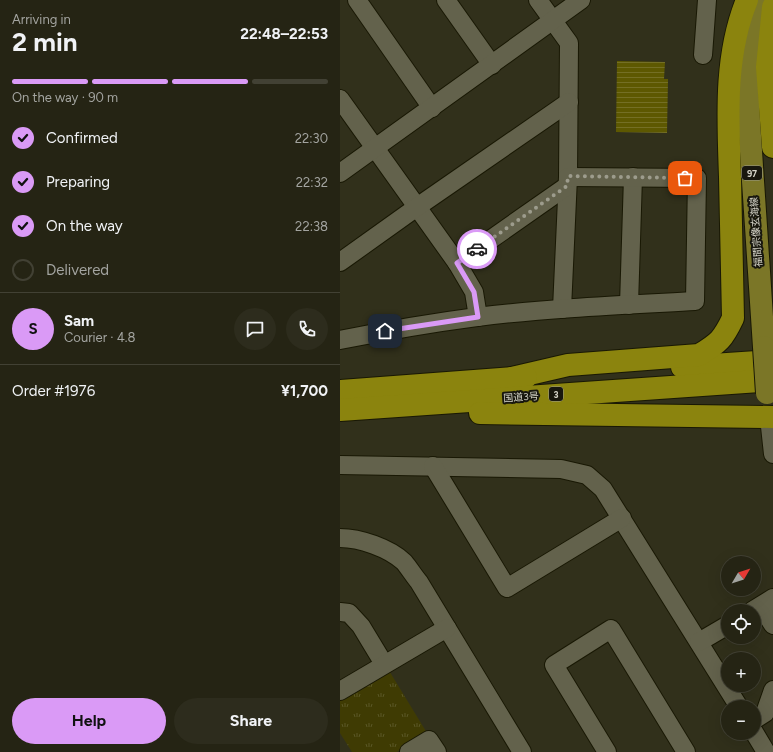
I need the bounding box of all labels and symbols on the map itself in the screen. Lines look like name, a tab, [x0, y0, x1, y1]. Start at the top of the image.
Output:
pin	[668, 161, 702, 195]
road number: 97	[742, 166, 762, 180]
street label: 福間宗像玄海線	[747, 197, 765, 267]
courier	[457, 229, 497, 269]
pin	[368, 314, 402, 348]
road number: 3	[549, 387, 563, 401]
street label: 国道3号	[503, 389, 539, 405]
north arrow	[721, 556, 761, 596]

